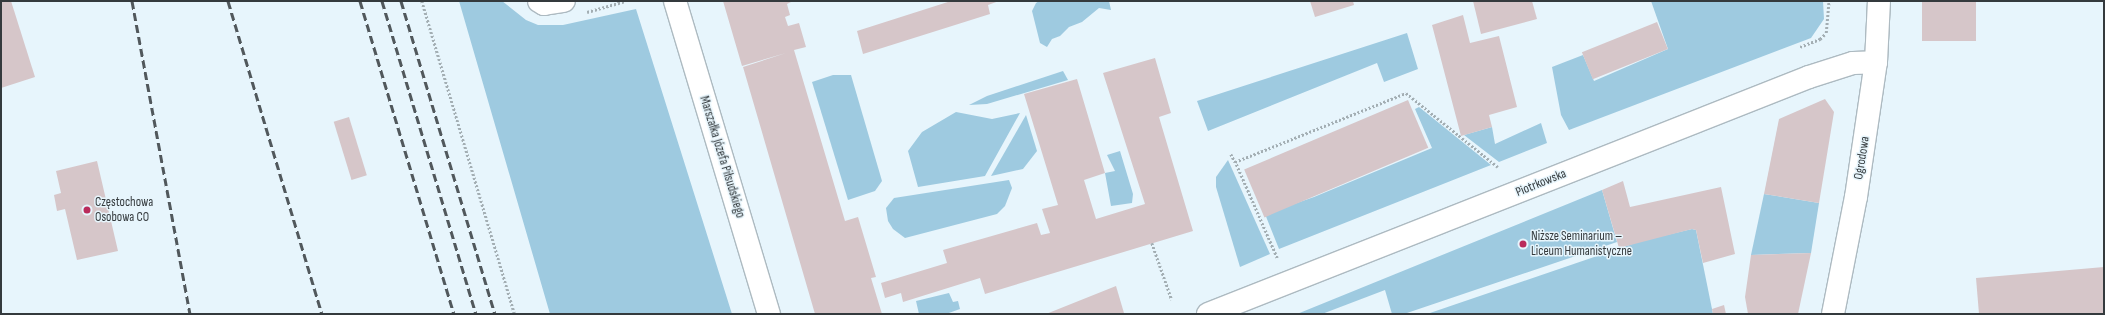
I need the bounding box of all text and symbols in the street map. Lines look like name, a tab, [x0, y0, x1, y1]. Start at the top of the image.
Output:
street label: Marszałka Józefa Piłsudskiego	[696, 94, 748, 220]
street label: Ogrodowa	[1851, 135, 1873, 181]
street label: Piotrkowska	[1513, 166, 1569, 200]
place label: Częstochowa Osobowa CO	[95, 195, 153, 226]
marker: Częstochowa Osobowa CO	[82, 205, 92, 215]
place label: Niższe Seminarium – Liceum Humanistyczne	[1531, 229, 1632, 260]
marker: Niższe Seminarium – Liceum Humanistyczne	[1518, 239, 1528, 249]

